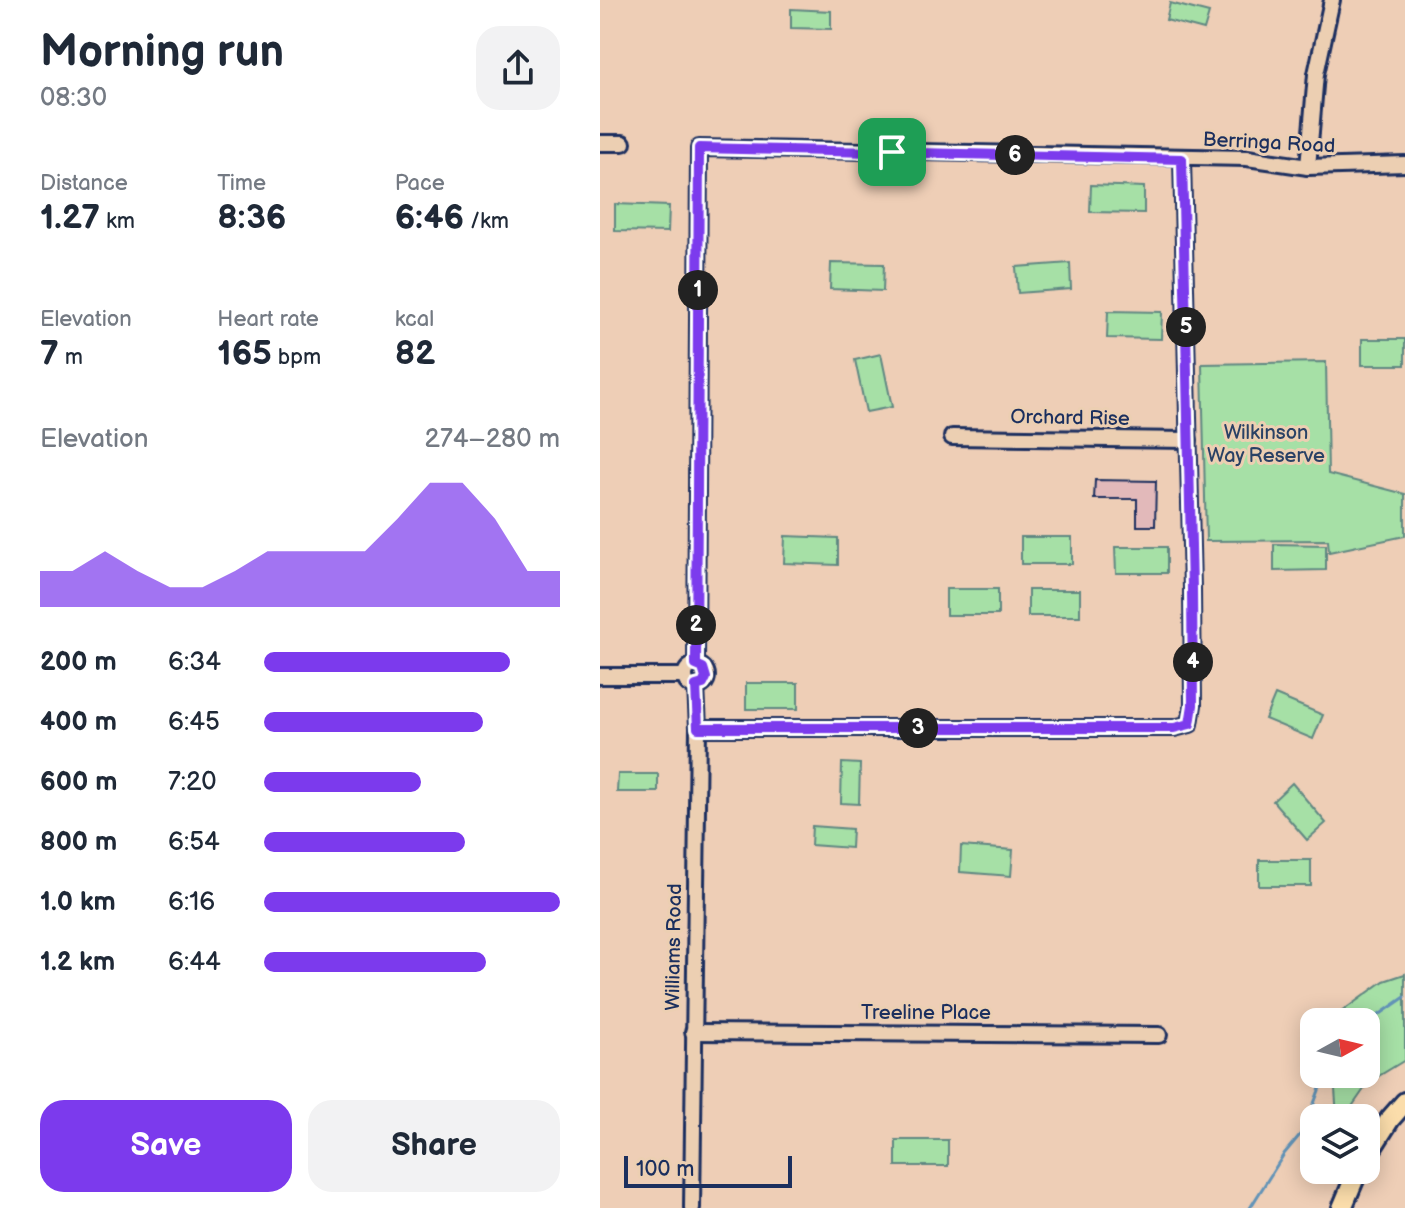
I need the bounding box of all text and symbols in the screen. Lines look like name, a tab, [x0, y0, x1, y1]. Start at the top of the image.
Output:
text: Morning run	[40, 26, 284, 79]
button: share	[476, 26, 560, 110]
text: 08:30	[40, 83, 107, 114]
pin	[858, 118, 926, 186]
street label: Berringa Road	[1202, 128, 1336, 158]
icon: arrive	[870, 130, 914, 174]
pin: 6	[995, 135, 1035, 175]
text: 6	[1008, 141, 1022, 168]
text: Distance	[40, 170, 128, 197]
text: Time	[217, 170, 266, 197]
text: Pace	[395, 170, 445, 197]
text: 1.27	[40, 197, 100, 238]
text: 8:36	[217, 197, 286, 238]
text: 6:46	[395, 197, 464, 238]
text: km	[100, 208, 135, 235]
text: /km	[464, 208, 509, 235]
pin: 1	[678, 270, 718, 310]
text: 1	[693, 276, 703, 303]
text: Elevation	[40, 306, 132, 333]
text: Heart rate	[217, 306, 319, 333]
text: kcal	[395, 306, 434, 333]
pin: 5	[1166, 307, 1206, 347]
text: 5	[1180, 313, 1192, 340]
text: 7	[40, 333, 59, 374]
text: 165	[217, 333, 272, 374]
text: 82	[395, 333, 435, 374]
text: m	[59, 344, 83, 371]
text: bpm	[272, 344, 321, 371]
street label: Orchard Rise	[1010, 405, 1130, 431]
park label: Wilkinson Way Reserve	[1207, 421, 1325, 468]
text: Elevation	[40, 424, 148, 455]
text: 274–280 m	[425, 424, 560, 455]
pin: 2	[676, 605, 716, 645]
text: 2	[689, 611, 703, 638]
pin: 4	[1173, 642, 1213, 682]
text: 200 m	[40, 647, 117, 678]
text: 6:34	[168, 647, 221, 678]
text: 4	[1187, 648, 1199, 675]
text: 400 m	[40, 707, 117, 738]
text: 6:45	[168, 707, 220, 738]
pin: 3	[898, 708, 938, 748]
text: 3	[912, 714, 924, 741]
text: 600 m	[40, 767, 117, 798]
text: 7:20	[168, 767, 217, 798]
text: 800 m	[40, 827, 117, 858]
text: 6:54	[168, 827, 220, 858]
street label: Williams Road	[661, 883, 687, 1011]
text: 1.0 km	[40, 887, 116, 918]
text: 6:16	[168, 887, 215, 918]
text: 1.2 km	[40, 947, 115, 978]
text: 6:44	[168, 947, 221, 978]
street label: Treeline Place	[861, 1001, 991, 1025]
north arrow	[1300, 1008, 1380, 1088]
map controls	[1300, 1008, 1380, 1184]
button: Save	[40, 1100, 292, 1192]
button: Share	[308, 1100, 560, 1192]
button: layers	[1300, 1104, 1380, 1184]
scale bar	[624, 1152, 792, 1188]
text: 100 m	[636, 1156, 695, 1183]

